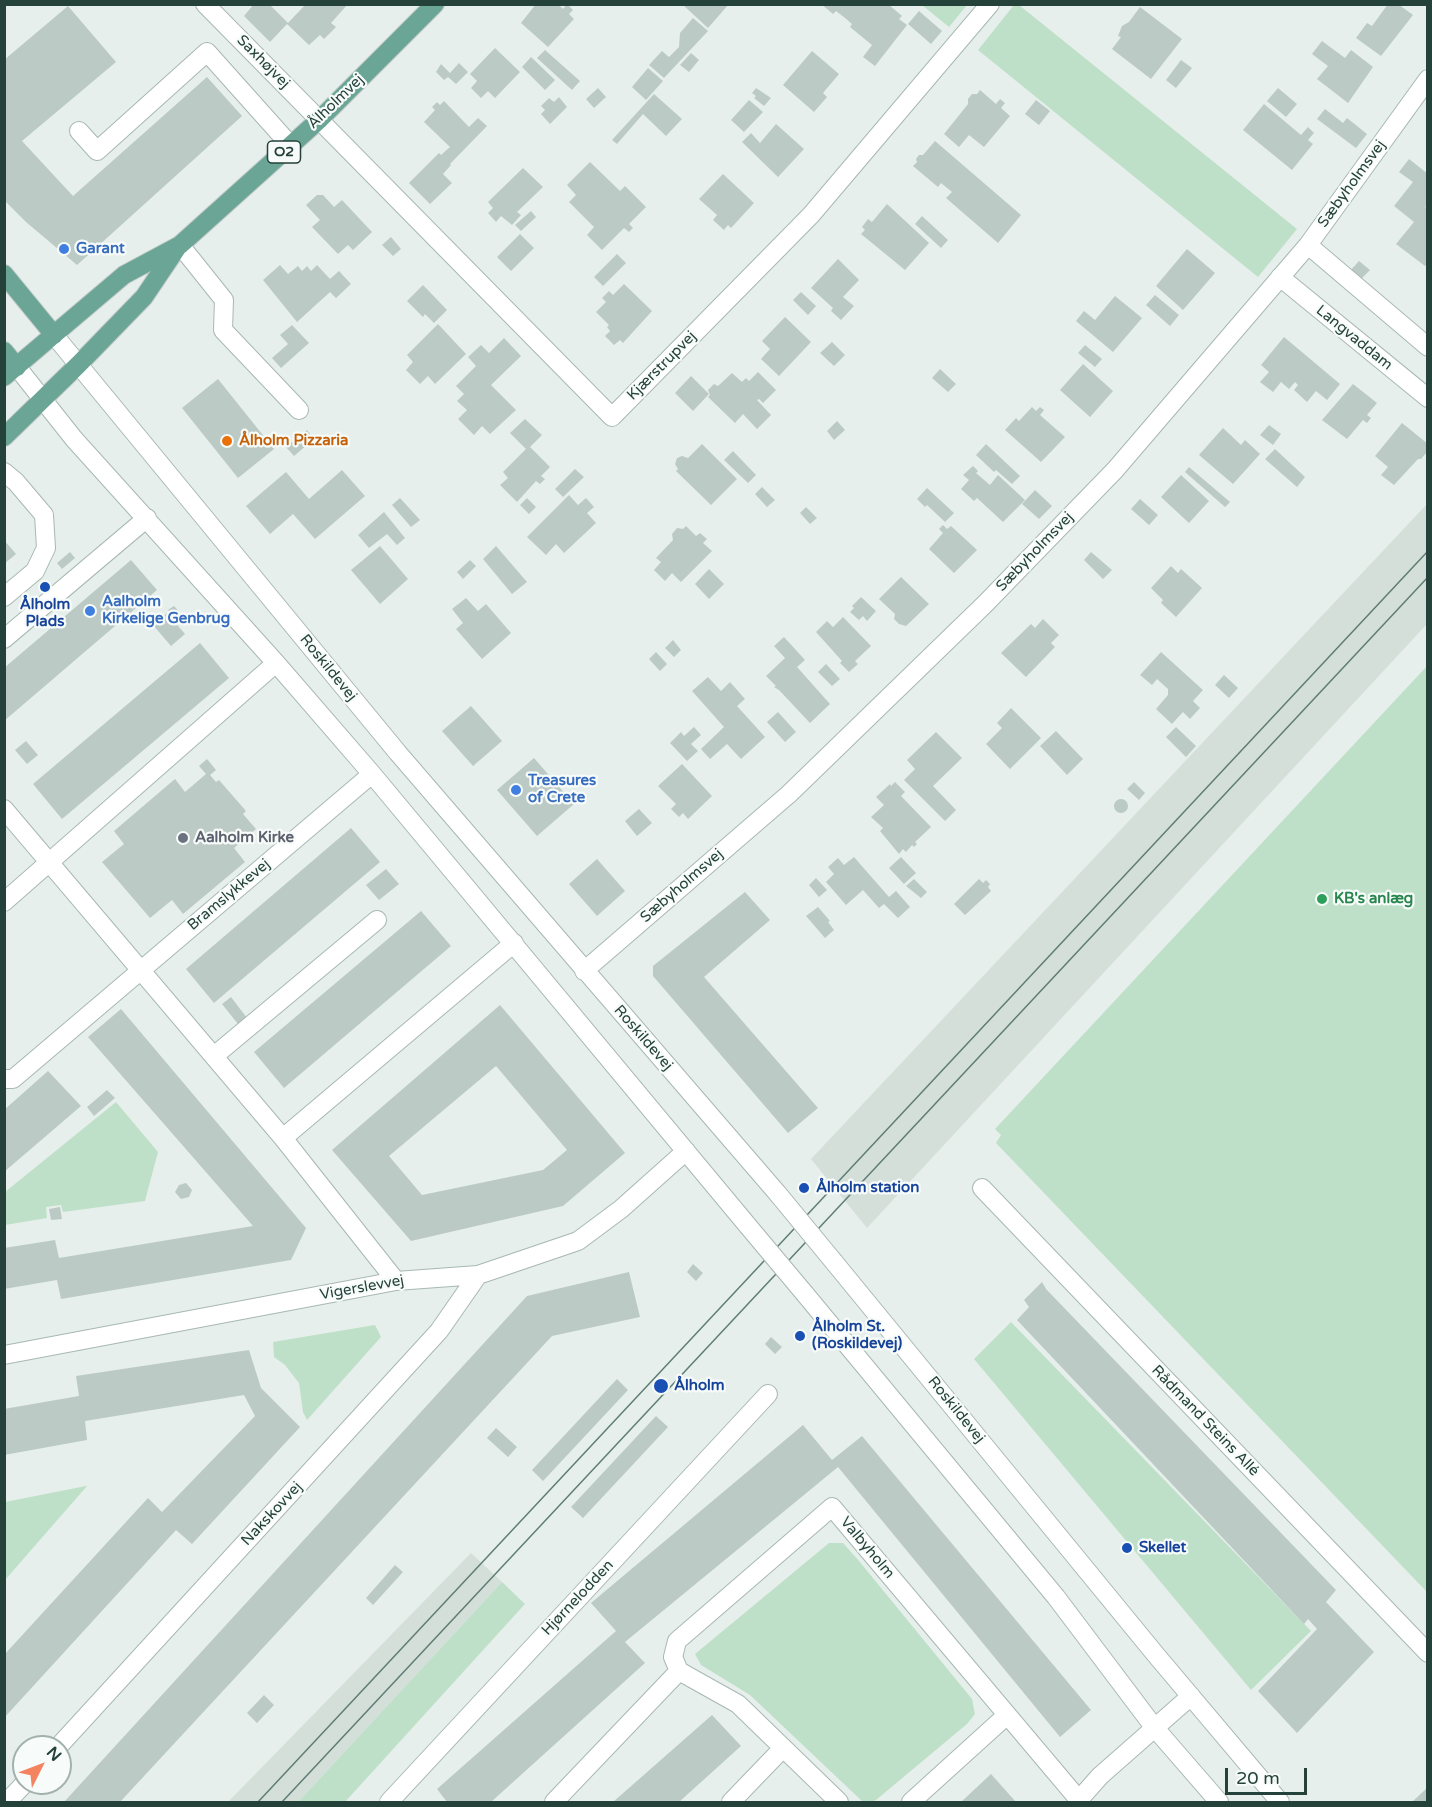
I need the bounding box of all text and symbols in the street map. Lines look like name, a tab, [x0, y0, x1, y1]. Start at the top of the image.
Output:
street label: Saxhøjvej	[233, 32, 293, 92]
street label: Ålholmvej	[304, 71, 368, 133]
street label: Sæbyholmsvej	[1314, 137, 1390, 231]
road number: O2	[268, 141, 300, 163]
place label: Garant	[76, 240, 125, 258]
marker: Garant	[57, 242, 71, 256]
street label: Langvaddam	[1312, 302, 1396, 374]
street label: Kjærstrupvej	[624, 328, 700, 404]
place label: Ålholm Pizzaria	[239, 432, 348, 450]
marker: Ålholm Pizzaria	[220, 434, 234, 448]
street label: Sæbyholmsvej	[993, 509, 1077, 595]
marker: Ålholm Plads	[38, 580, 52, 594]
place label: Aalholm Kirkelige Genbrug	[102, 593, 230, 628]
place label: Ålholm Plads	[20, 596, 70, 631]
marker: Aalholm Kirkelige Genbrug	[83, 604, 97, 618]
street label: Roskildevej	[296, 631, 360, 705]
place label: Treasures of Crete	[528, 772, 596, 807]
marker: Treasures of Crete	[509, 783, 523, 797]
place label: Aalholm Kirke	[195, 829, 294, 847]
marker: Aalholm Kirke	[176, 831, 190, 845]
street label: Sæbyholmsvej	[637, 845, 727, 927]
street label: Bramslykkevej	[184, 855, 274, 935]
place label: KB's anlæg	[1334, 890, 1413, 908]
marker: KB's anlæg	[1315, 892, 1329, 906]
street label: Roskildevej	[610, 1002, 676, 1074]
place label: Ålholm station	[816, 1179, 919, 1197]
marker: Ålholm station	[797, 1181, 811, 1195]
street label: Vigerslevvej	[319, 1272, 405, 1304]
place label: Ålholm St. (Roskildevej)	[812, 1318, 902, 1353]
marker: Ålholm St. (Roskildevej)	[793, 1329, 807, 1343]
street label: Rådmand Steins Allé	[1147, 1362, 1263, 1480]
street label: Roskildevej	[924, 1373, 988, 1447]
marker: Ålholm	[652, 1377, 670, 1395]
place label: Ålholm	[674, 1377, 725, 1395]
street label: Nakskovvej	[238, 1478, 306, 1550]
street label: Valbyholm	[836, 1514, 898, 1582]
place label: Skellet	[1139, 1539, 1186, 1557]
marker: Skellet	[1120, 1541, 1134, 1555]
street label: Hjørnelodden	[538, 1556, 618, 1640]
north arrow	[12, 1735, 72, 1795]
text: N	[42, 1743, 66, 1766]
scale bar	[1228, 1756, 1310, 1794]
text: 20 m	[1236, 1767, 1280, 1789]

